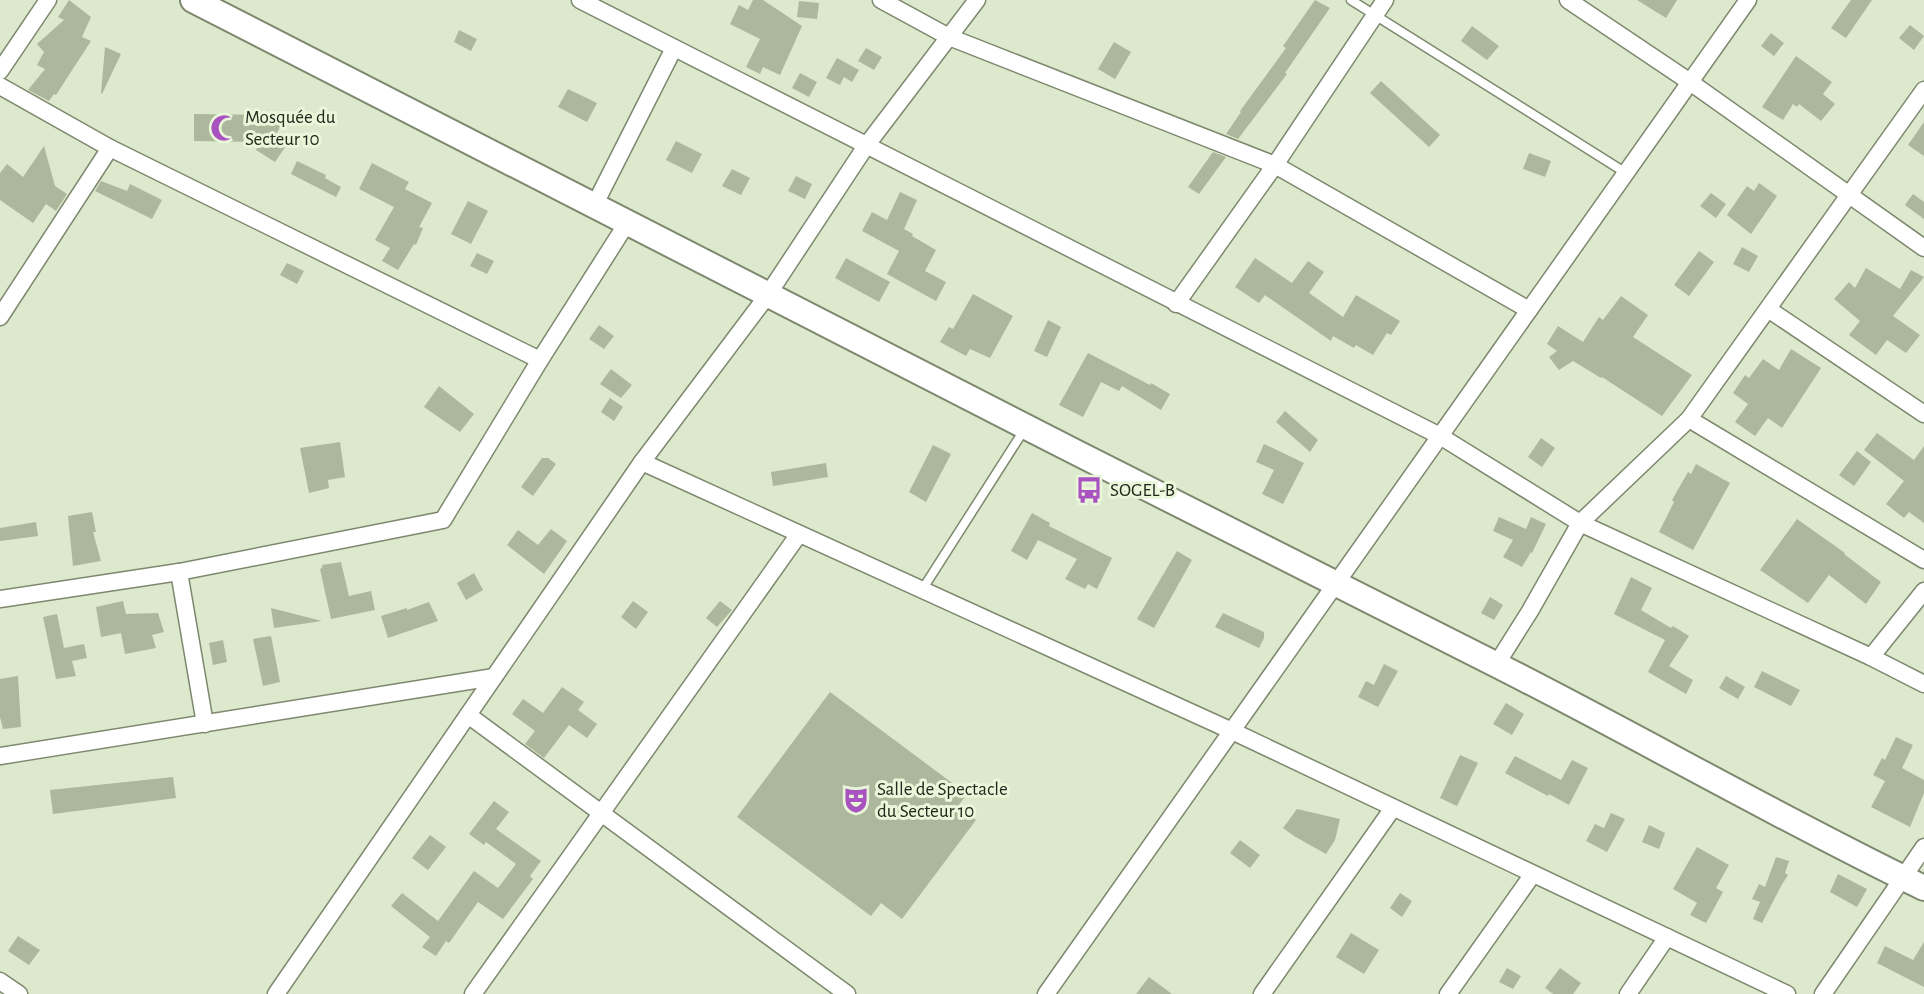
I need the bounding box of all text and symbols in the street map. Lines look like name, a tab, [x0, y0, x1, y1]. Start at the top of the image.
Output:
place label: Mosquée du Secteur 10	[245, 108, 336, 149]
mosque icon: Mosquée du Secteur 10	[209, 113, 239, 143]
bus stop icon: SOGEL-B	[1074, 475, 1104, 505]
place label: SOGEL-B	[1110, 481, 1175, 500]
place label: Salle de Spectacle du Secteur 10	[877, 780, 1008, 821]
theatre icon: Salle de Spectacle du Secteur 10	[841, 785, 871, 815]

